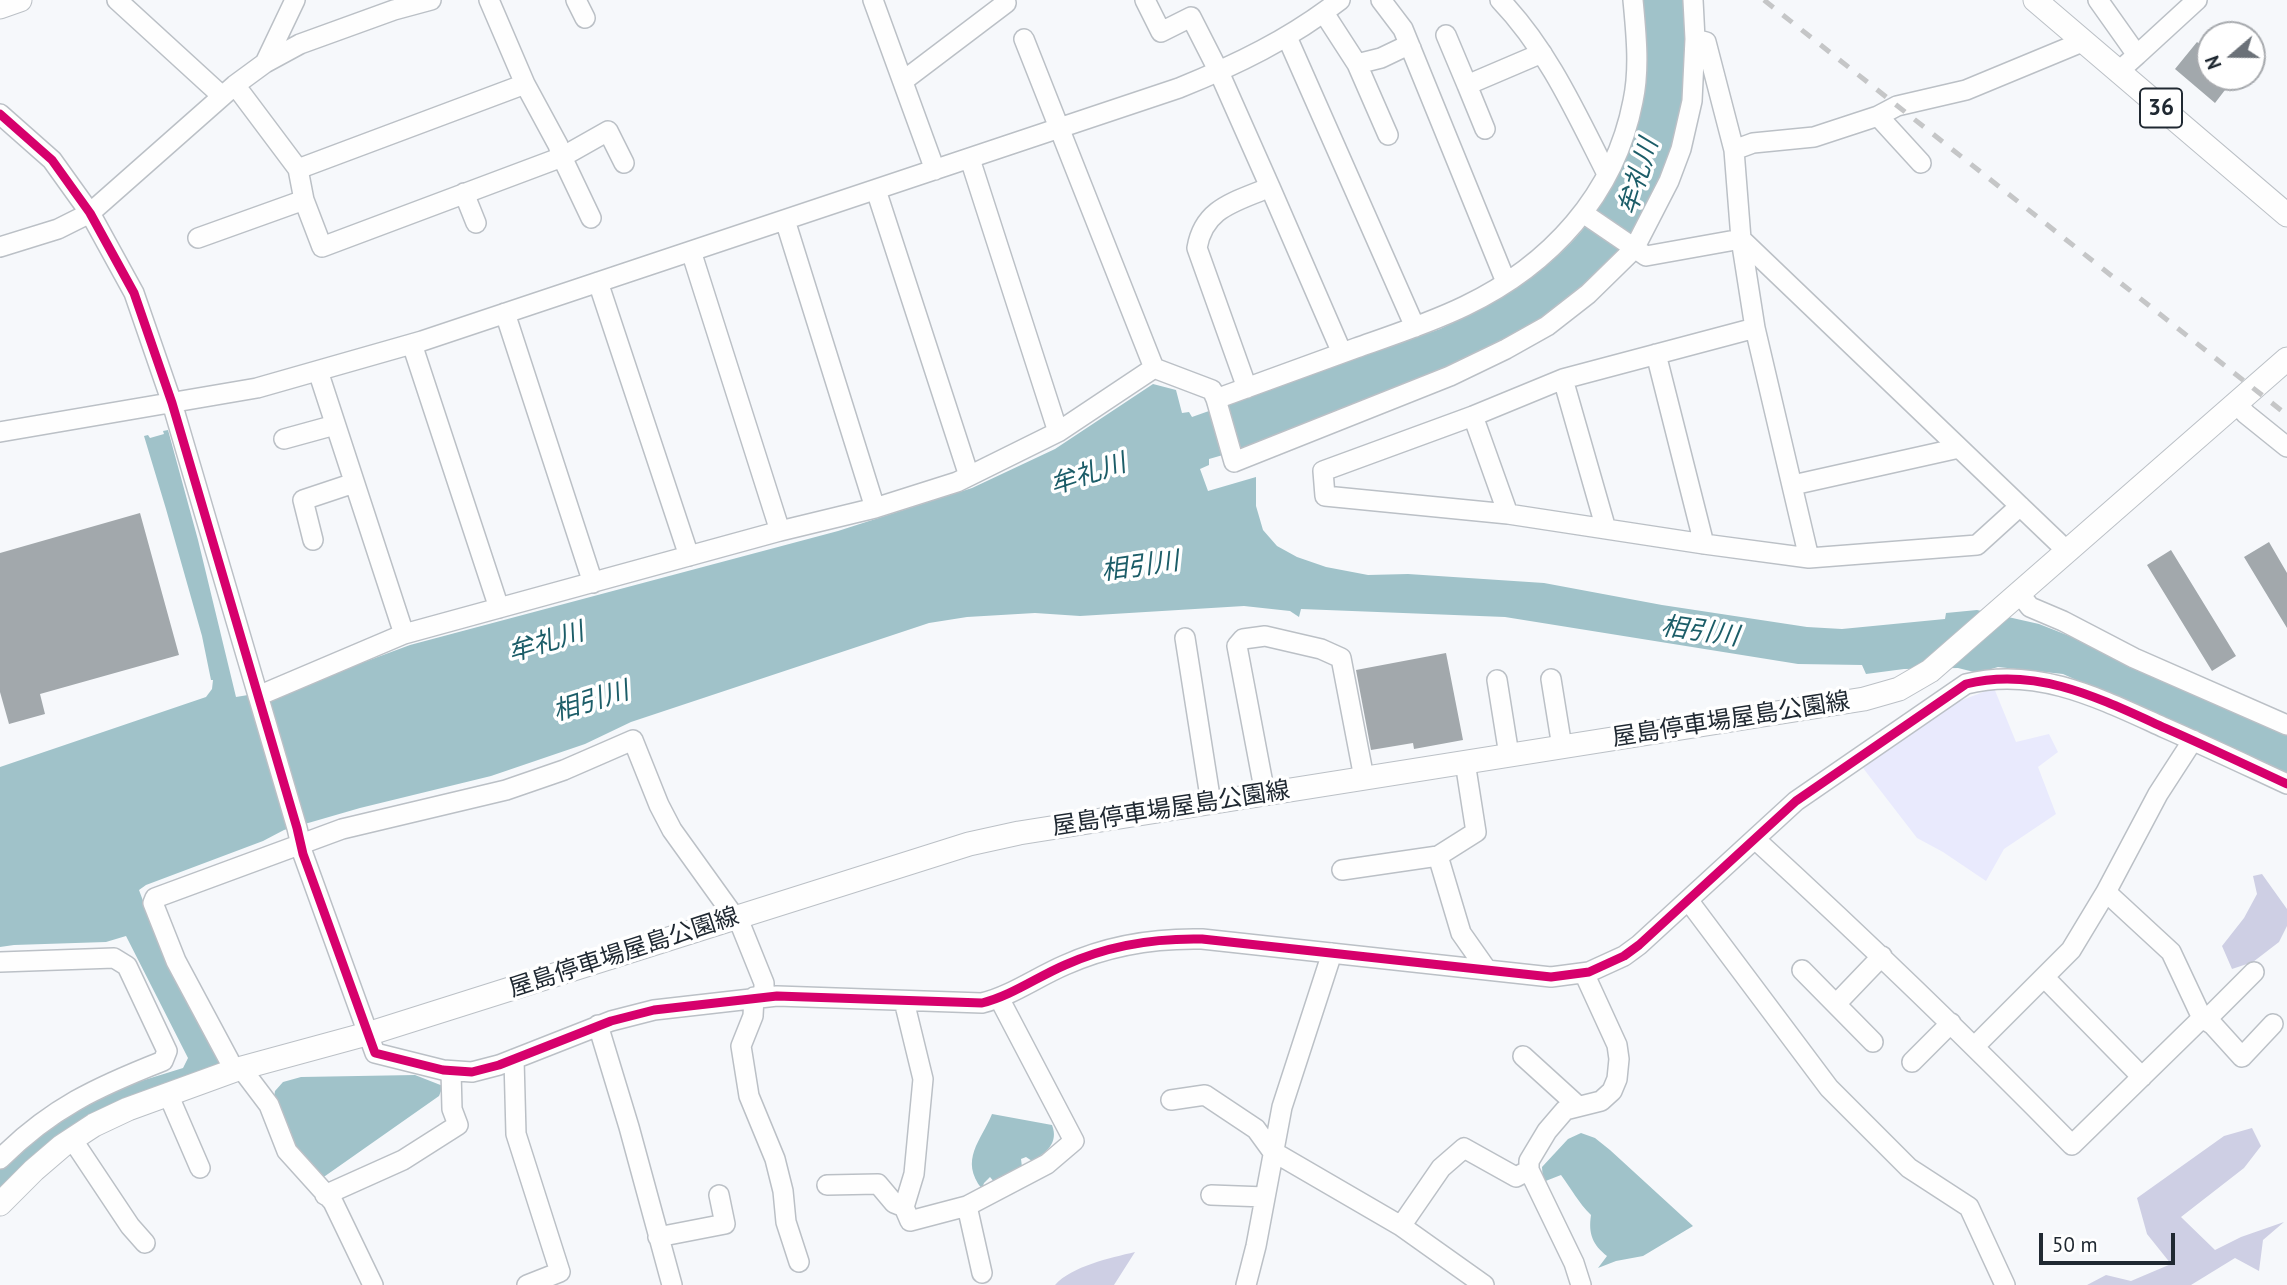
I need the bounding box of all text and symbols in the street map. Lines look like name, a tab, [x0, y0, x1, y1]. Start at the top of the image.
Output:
north arrow	[2196, 21, 2266, 91]
text: N	[2200, 53, 2227, 72]
road number: 36	[2140, 88, 2182, 128]
water label: 牟礼川	[1613, 135, 1665, 219]
water label: 牟礼川	[1046, 448, 1130, 502]
water label: 相引川	[1099, 546, 1181, 588]
water label: 相引川	[1659, 611, 1741, 653]
water label: 牟礼川	[504, 617, 588, 669]
water label: 相引川	[549, 676, 633, 728]
street label: 屋島停車場屋島公園線	[1610, 687, 1852, 753]
street label: 屋島停車場屋島公園線	[1050, 776, 1292, 842]
street label: 屋島停車場屋島公園線	[505, 902, 743, 1004]
scale bar	[2042, 1218, 2178, 1262]
text: 50 m	[2052, 1231, 2098, 1258]

